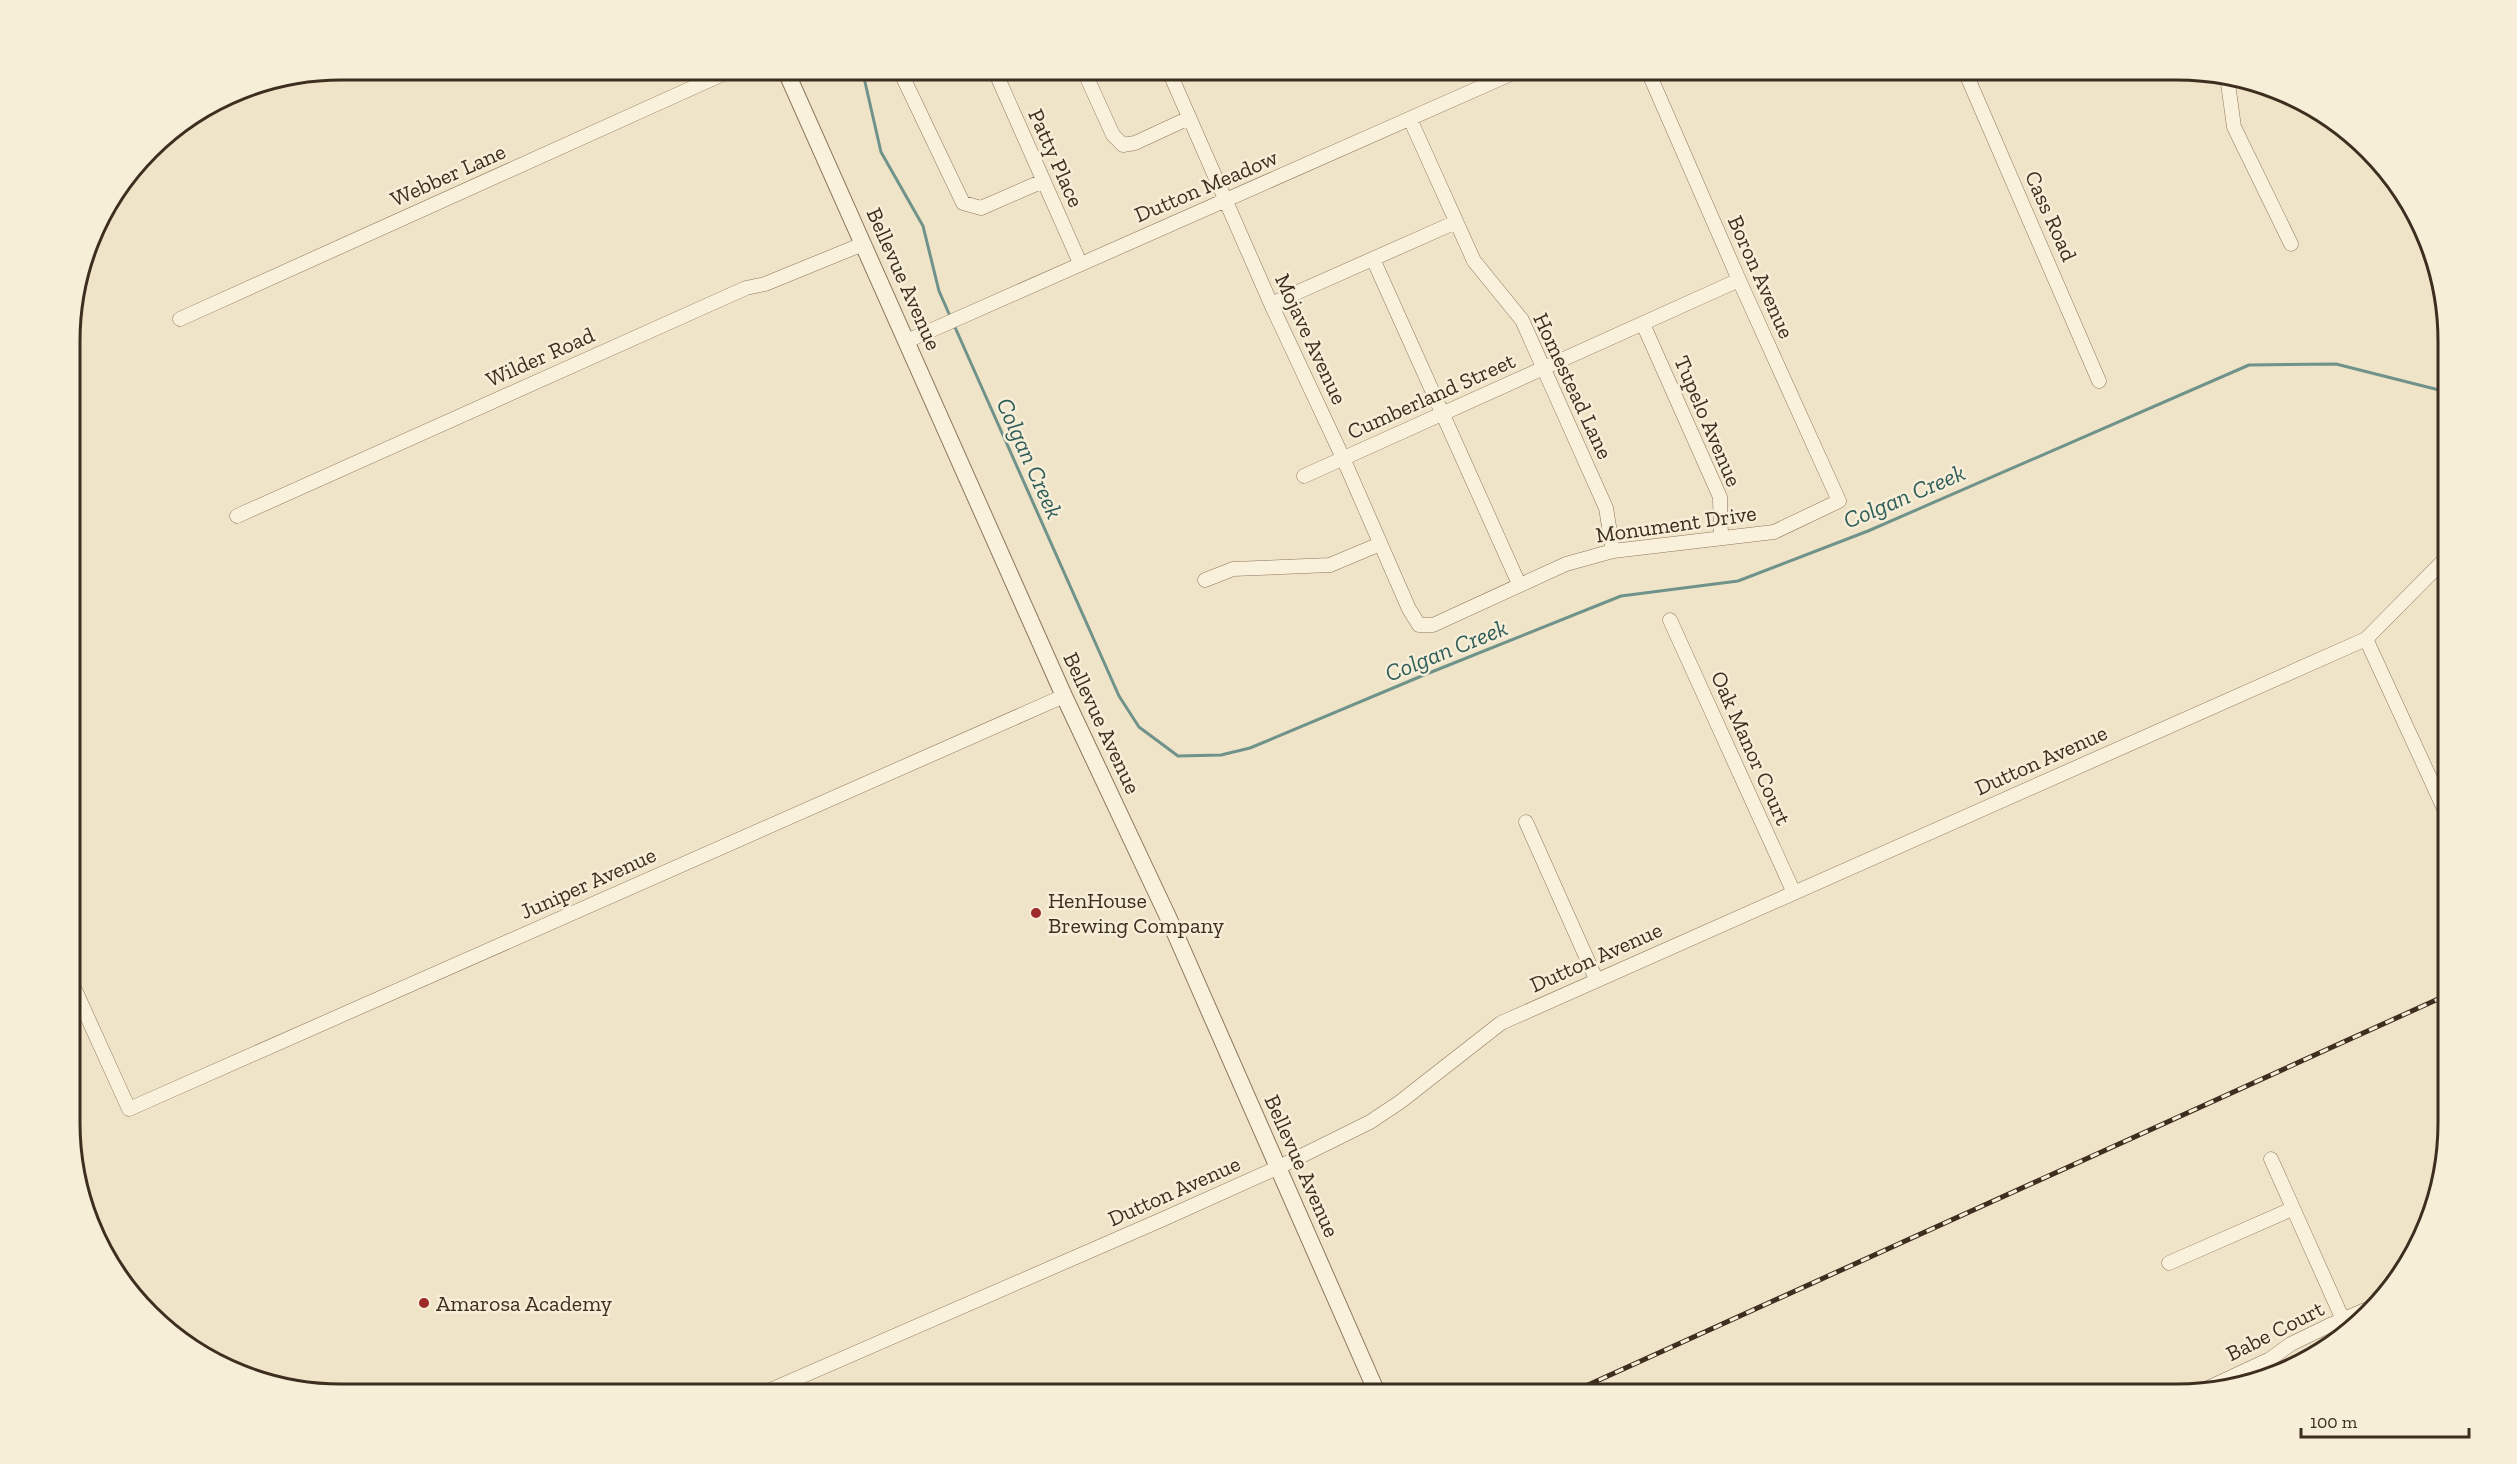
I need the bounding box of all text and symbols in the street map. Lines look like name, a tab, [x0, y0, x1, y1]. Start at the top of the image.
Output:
street label: Patty Place	[1022, 105, 1090, 211]
street label: Webber Lane	[386, 138, 510, 212]
street label: Dutton Meadow	[1130, 144, 1282, 228]
street label: Cass Road	[2019, 166, 2083, 266]
street label: Bellevue Avenue	[861, 204, 947, 354]
street label: Boron Avenue	[1722, 211, 1800, 343]
street label: Mojave Avenue	[1269, 269, 1353, 409]
street label: Homestead Lane	[1527, 309, 1619, 463]
street label: Wilder Road	[482, 321, 598, 393]
street label: Cumberland Street	[1343, 347, 1520, 445]
street label: Tupelo Avenue	[1668, 351, 1748, 491]
water label: Colgan Creek	[990, 393, 1070, 523]
water label: Colgan Creek	[1839, 457, 1969, 535]
street label: Monument Drive	[1594, 499, 1758, 549]
water label: Colgan Creek	[1381, 612, 1512, 688]
street label: Bellevue Avenue	[1057, 648, 1147, 798]
street label: Oak Manor Court	[1705, 667, 1797, 830]
street label: Dutton Avenue	[1971, 719, 2111, 801]
street label: Juniper Avenue	[516, 841, 660, 925]
place label: HenHouse Brewing Company	[1048, 887, 1225, 939]
marker: HenHouse Brewing Company	[1029, 906, 1043, 920]
street label: Dutton Avenue	[1526, 916, 1666, 998]
street label: Bellevue Avenue	[1259, 1091, 1345, 1241]
street label: Dutton Avenue	[1104, 1150, 1244, 1232]
place label: Amarosa Academy	[436, 1290, 613, 1317]
street label: Babe Court	[2222, 1294, 2329, 1367]
marker: Amarosa Academy	[417, 1296, 431, 1310]
scale bar	[2301, 1401, 2469, 1439]
text: 100 m	[2310, 1411, 2358, 1433]

